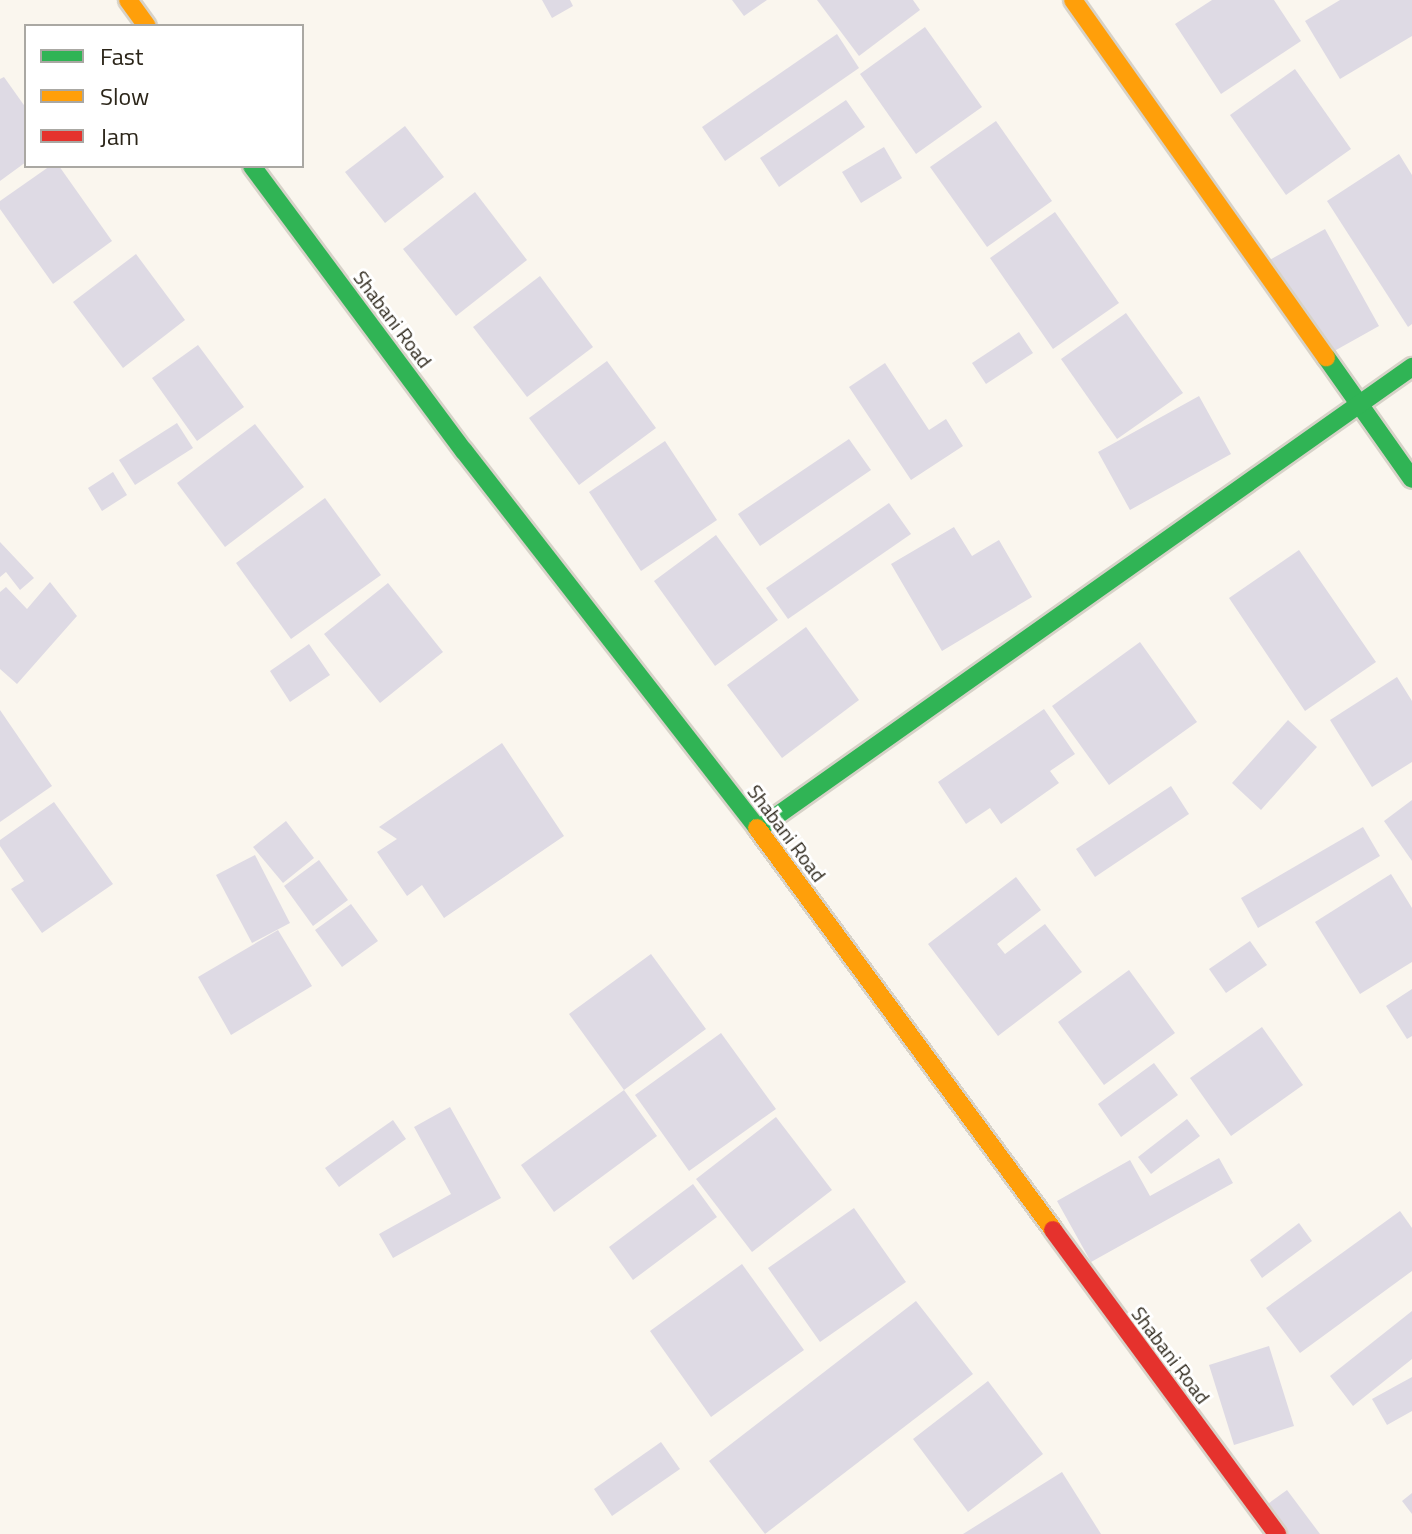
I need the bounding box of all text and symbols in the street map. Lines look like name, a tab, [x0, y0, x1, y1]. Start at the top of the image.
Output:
legend	[24, 24, 304, 168]
text: Fast	[100, 38, 143, 74]
text: Slow	[100, 78, 149, 114]
text: Jam	[100, 118, 139, 154]
street label: Shabani Road	[349, 266, 437, 372]
street label: Shabani Road	[743, 780, 831, 886]
street label: Shabani Road	[1127, 1302, 1215, 1408]

